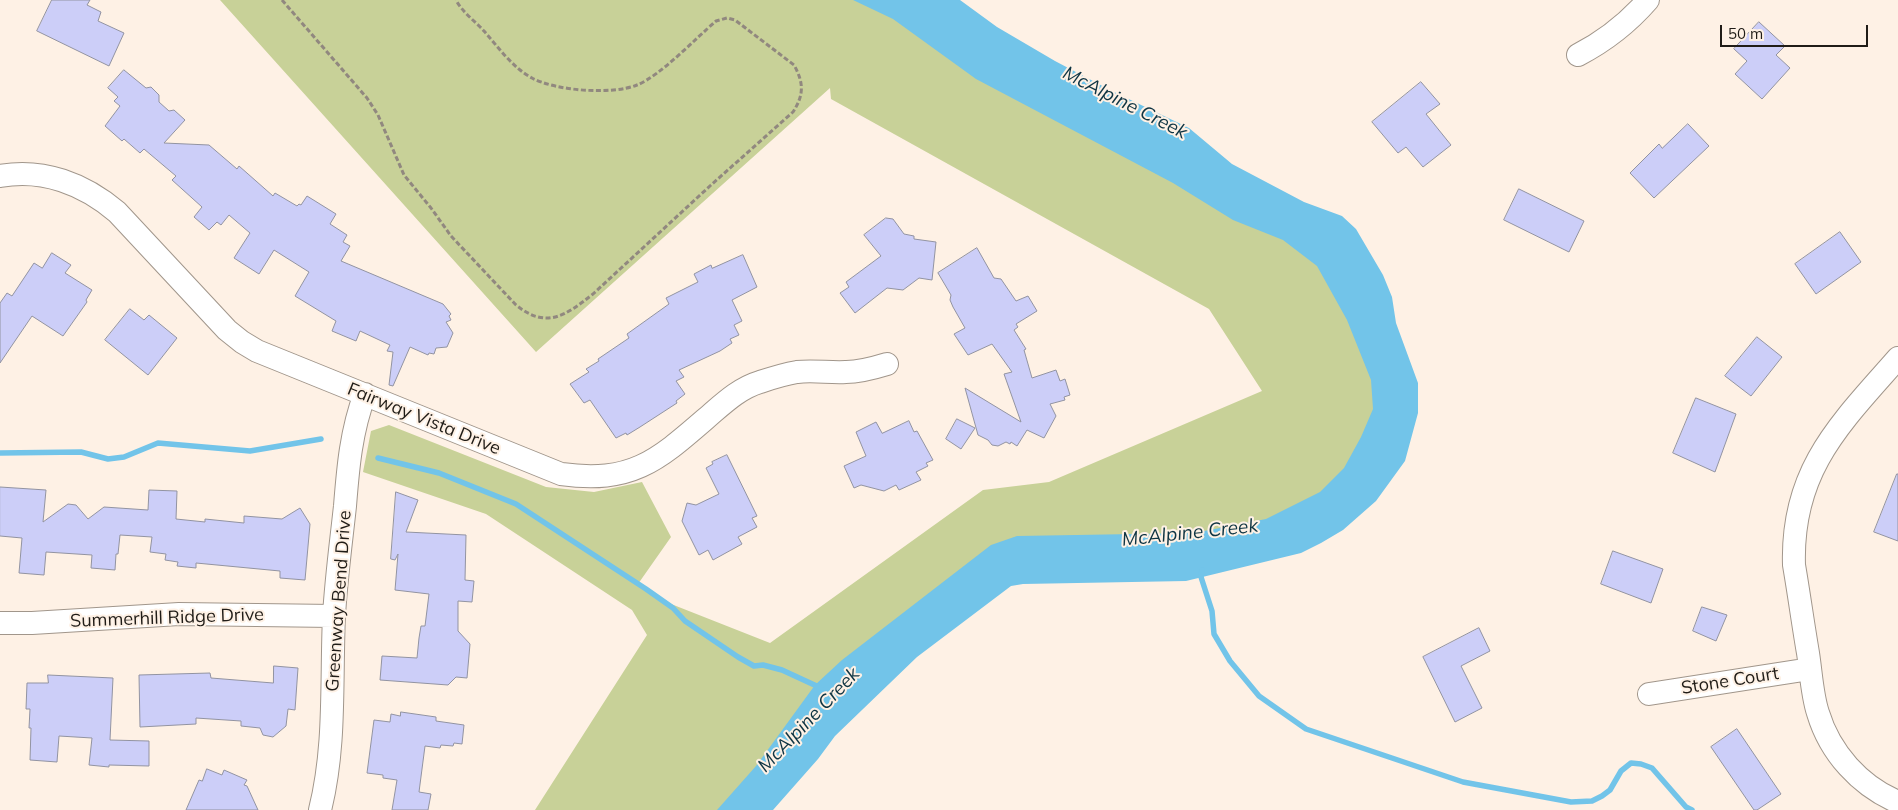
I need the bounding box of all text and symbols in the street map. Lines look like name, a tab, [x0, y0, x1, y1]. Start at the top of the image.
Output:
scale bar	[1723, 15, 1870, 47]
text: 50 m	[1728, 24, 1763, 43]
water label: McAlpine Creek	[1059, 62, 1191, 144]
street label: Fairway Vista Drive	[344, 378, 504, 460]
street label: Greenway Bend Drive	[322, 510, 356, 692]
water label: McAlpine Creek	[1121, 515, 1259, 551]
street label: Summerhill Ridge Drive	[70, 604, 264, 632]
water label: McAlpine Creek	[753, 663, 865, 777]
street label: Stone Court	[1680, 663, 1780, 699]

